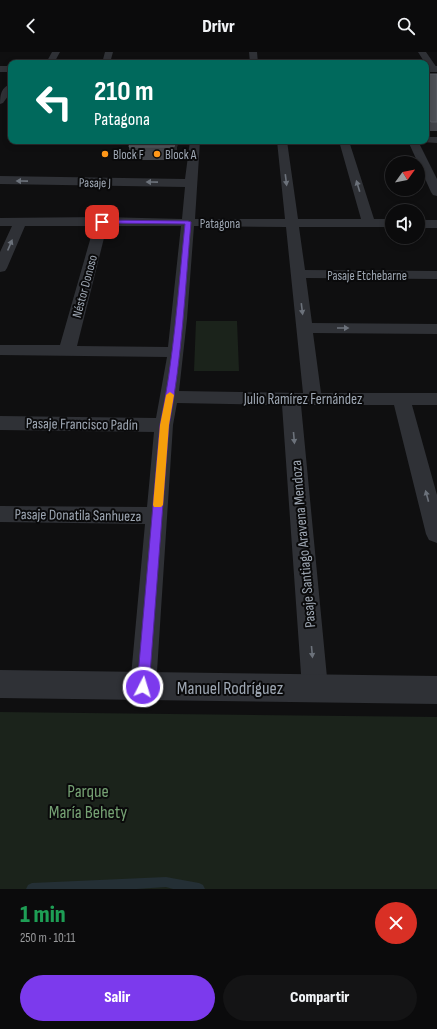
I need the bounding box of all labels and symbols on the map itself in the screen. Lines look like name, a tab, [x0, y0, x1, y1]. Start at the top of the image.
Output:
place label: Block F	[113, 147, 144, 163]
place label: Block A	[165, 147, 197, 163]
marker: Block F	[100, 149, 110, 159]
marker: Block A	[152, 149, 162, 159]
north arrow	[385, 156, 425, 196]
one-way arrow	[283, 174, 289, 186]
street label: Pasaje J	[79, 175, 111, 191]
one-way arrow	[15, 178, 28, 184]
one-way arrow	[146, 179, 158, 186]
one-way arrow	[355, 179, 361, 191]
pin	[85, 205, 119, 239]
street label: Patagona	[200, 216, 240, 232]
one-way arrow	[7, 239, 13, 251]
street label: Néstor Donoso	[69, 253, 101, 319]
street label: Pasaje Etchebarne	[327, 268, 407, 284]
one-way arrow	[299, 303, 305, 315]
one-way arrow	[337, 325, 349, 332]
street label: Julio Ramírez Fernández	[243, 390, 363, 409]
street label: Pasaje Francisco Padín	[26, 414, 138, 435]
one-way arrow	[291, 432, 297, 444]
street label: Pasaje Santiago Aravena Mendoza	[287, 459, 320, 629]
one-way arrow	[424, 490, 430, 502]
street label: Pasaje Donatila Sanhueza	[14, 505, 142, 526]
one-way arrow	[308, 646, 315, 658]
position arrow	[122, 666, 164, 708]
street label: Manuel Rodríguez	[177, 678, 284, 699]
park label: Parque María Behety	[49, 781, 127, 823]

